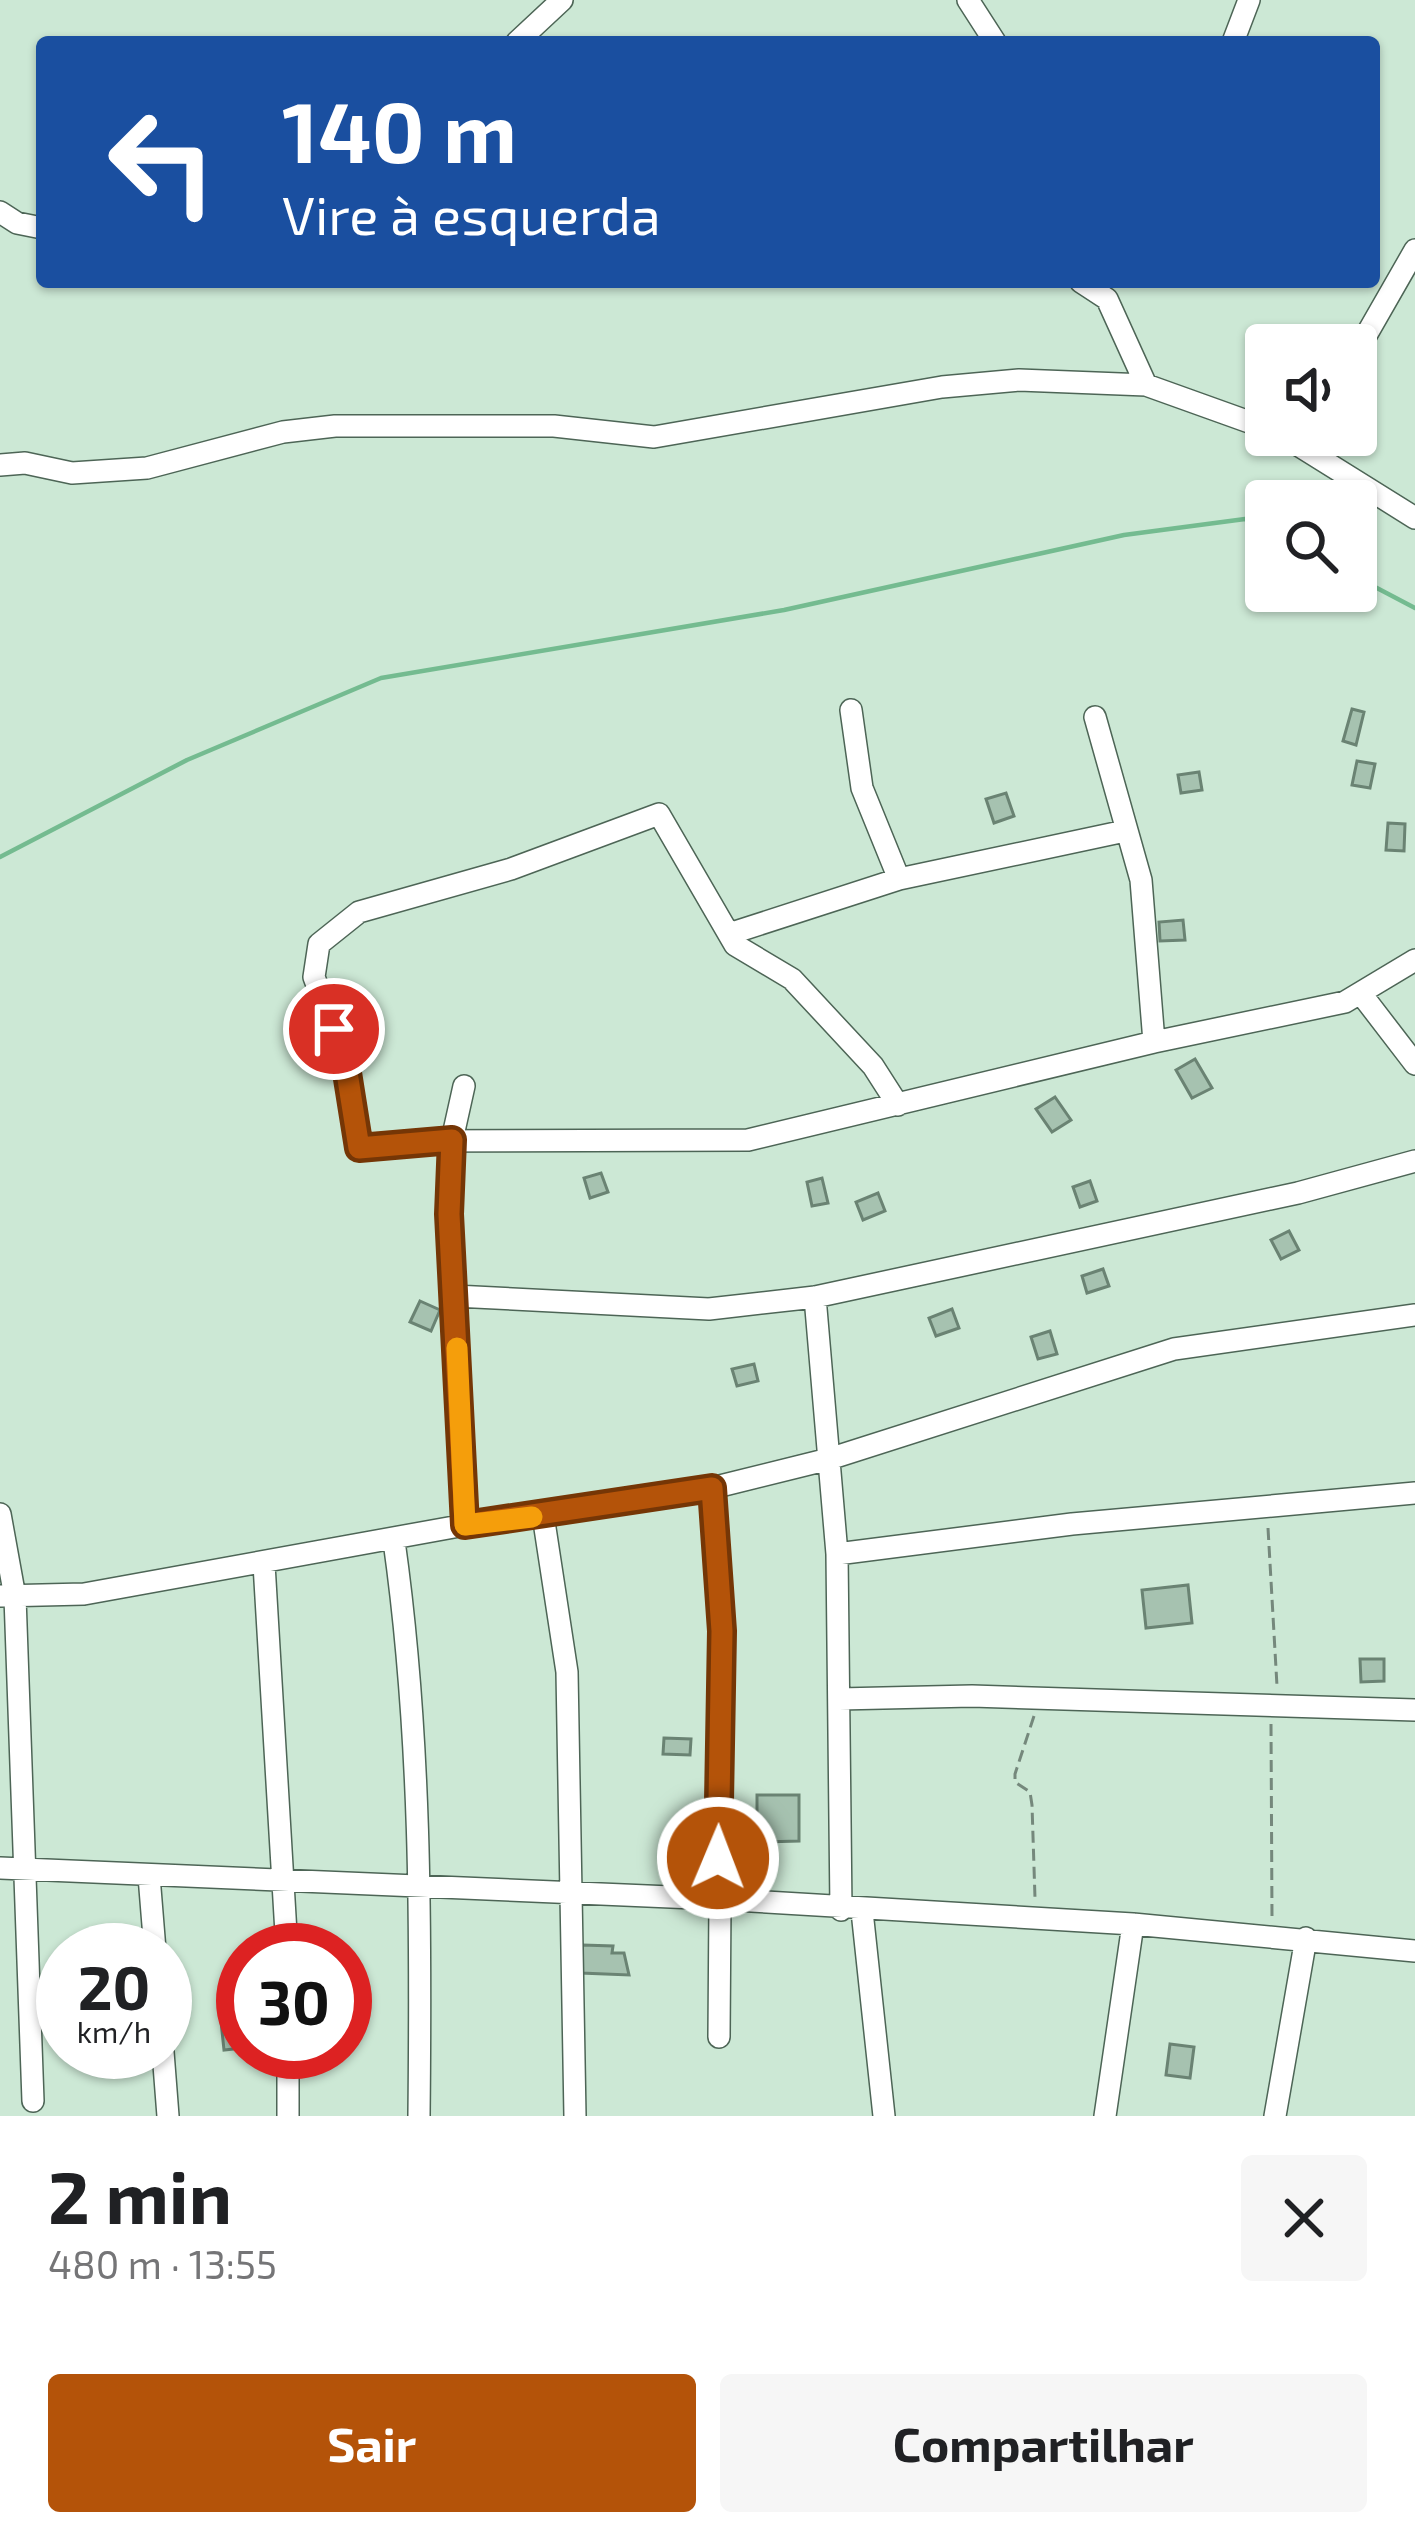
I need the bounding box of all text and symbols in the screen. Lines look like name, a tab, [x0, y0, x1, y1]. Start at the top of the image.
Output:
text: 140 m	[282, 79, 517, 180]
icon: left	[84, 84, 240, 240]
text: Vire à esquerda	[282, 181, 661, 246]
map controls	[1245, 324, 1377, 612]
button: sound	[1245, 324, 1377, 456]
button: search	[1245, 480, 1377, 612]
pin	[283, 978, 385, 1080]
icon: arrive	[301, 996, 367, 1062]
position arrow	[655, 1795, 781, 1921]
speed limit sign: 30	[216, 1923, 372, 2079]
text: 20	[78, 1950, 150, 2022]
text: km/h	[77, 2013, 151, 2049]
text: 2 min	[48, 2152, 232, 2238]
button: close	[1241, 2155, 1367, 2281]
text: 480 m · 13:55	[48, 2240, 277, 2287]
button: Sair	[48, 2374, 696, 2512]
button: Compartilhar	[720, 2374, 1367, 2512]

